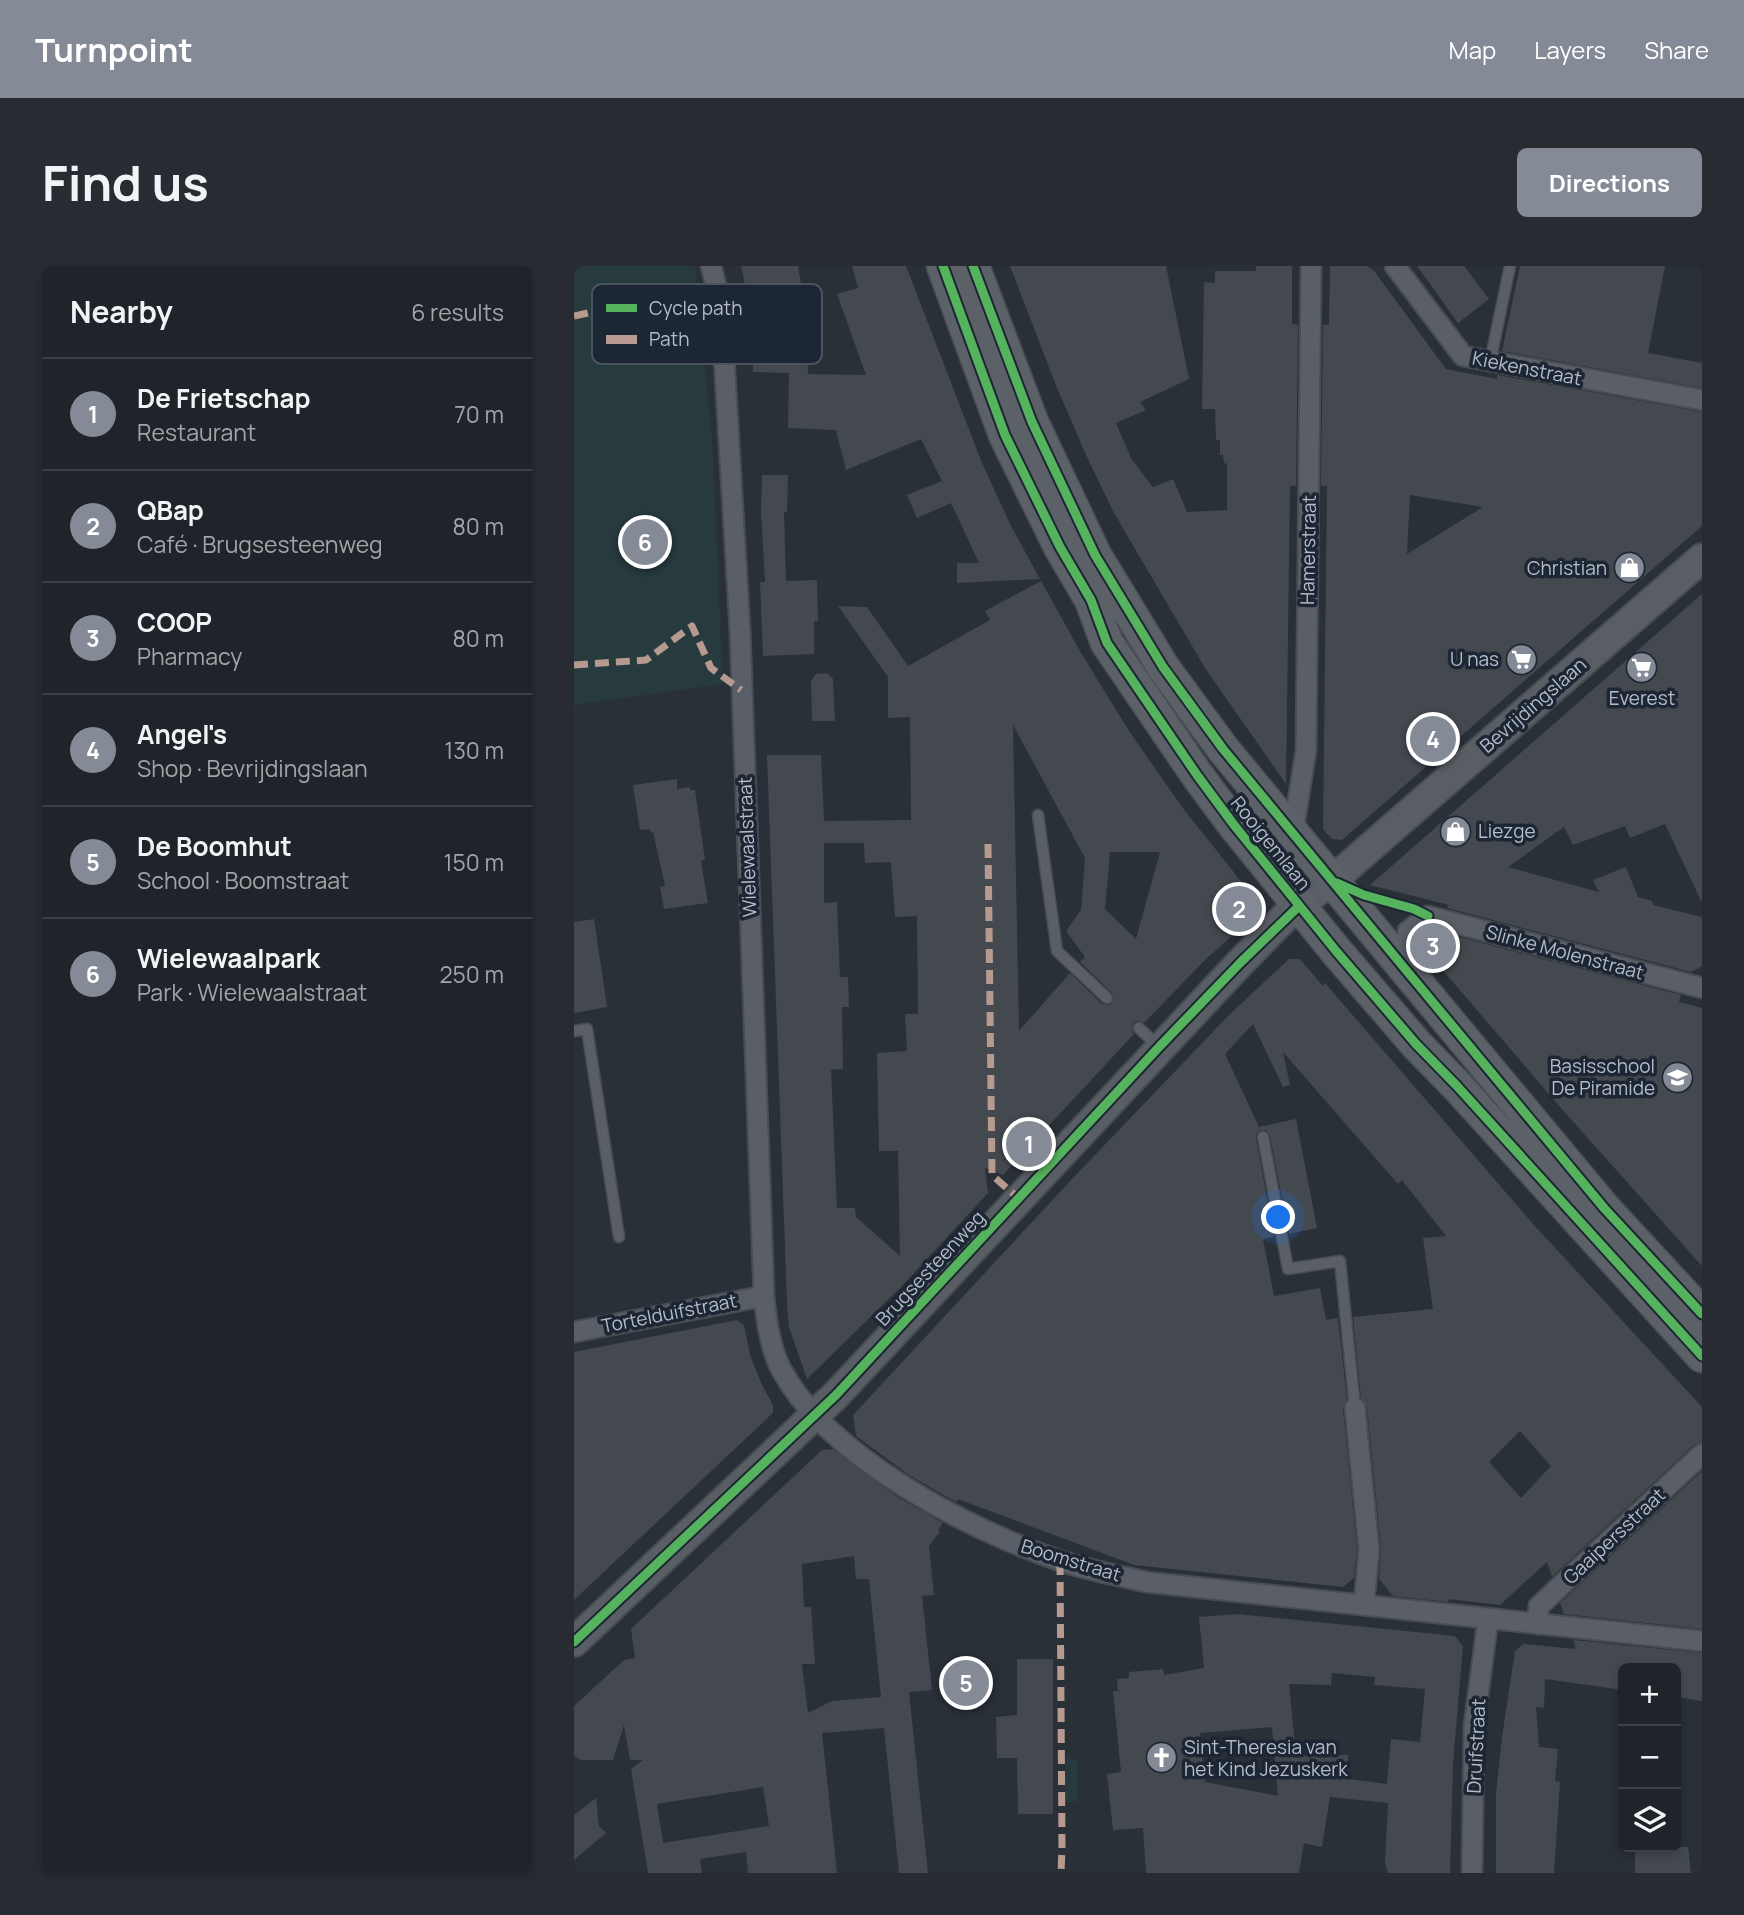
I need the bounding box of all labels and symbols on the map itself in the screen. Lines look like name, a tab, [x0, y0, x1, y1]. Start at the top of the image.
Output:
legend	[592, 284, 822, 364]
text: Cycle path	[649, 295, 743, 321]
text: Path	[649, 326, 689, 352]
street label: Kiekenstraat	[1470, 345, 1584, 391]
street label: Hamerstraat	[1294, 495, 1322, 605]
pin: 6	[622, 516, 668, 568]
shop icon: Christian	[1613, 551, 1647, 585]
place label: Christian	[1527, 555, 1607, 581]
supermarket icon: U nas	[1505, 642, 1539, 676]
place label: U nas	[1450, 646, 1499, 672]
supermarket icon: Everest	[1625, 650, 1659, 684]
street label: Bevrijdingslaan	[1474, 652, 1592, 758]
place label: Everest	[1609, 685, 1675, 711]
pin: 4	[1410, 713, 1456, 765]
street label: Wielewaalstraat	[732, 776, 762, 918]
street label: Rooigemlaan	[1225, 791, 1317, 895]
shop icon: Liezge	[1438, 814, 1472, 848]
place label: Liezge	[1478, 818, 1536, 844]
pin: 2	[1216, 883, 1262, 935]
street label: Slinke Molenstraat	[1483, 918, 1647, 986]
pin: 3	[1410, 920, 1456, 972]
place label: Basisschool De Piramide	[1550, 1053, 1655, 1101]
school or university icon: Basisschool De Piramide	[1661, 1060, 1695, 1094]
pin: 1	[1006, 1118, 1052, 1170]
your location	[1261, 1200, 1295, 1234]
street label: Brugsesteenweg	[870, 1205, 990, 1331]
street label: Tortelduifstraat	[599, 1287, 739, 1339]
street label: Gaaipersstraat	[1557, 1482, 1671, 1590]
street label: Boomstraat	[1018, 1533, 1124, 1587]
pin: 5	[943, 1657, 989, 1709]
street label: Druifstraat	[1461, 1698, 1491, 1794]
place label: Sint-Theresia van het Kind Jezuskerk	[1184, 1734, 1348, 1782]
church icon: Sint-Theresia van het Kind Jezuskerk	[1144, 1741, 1178, 1775]

